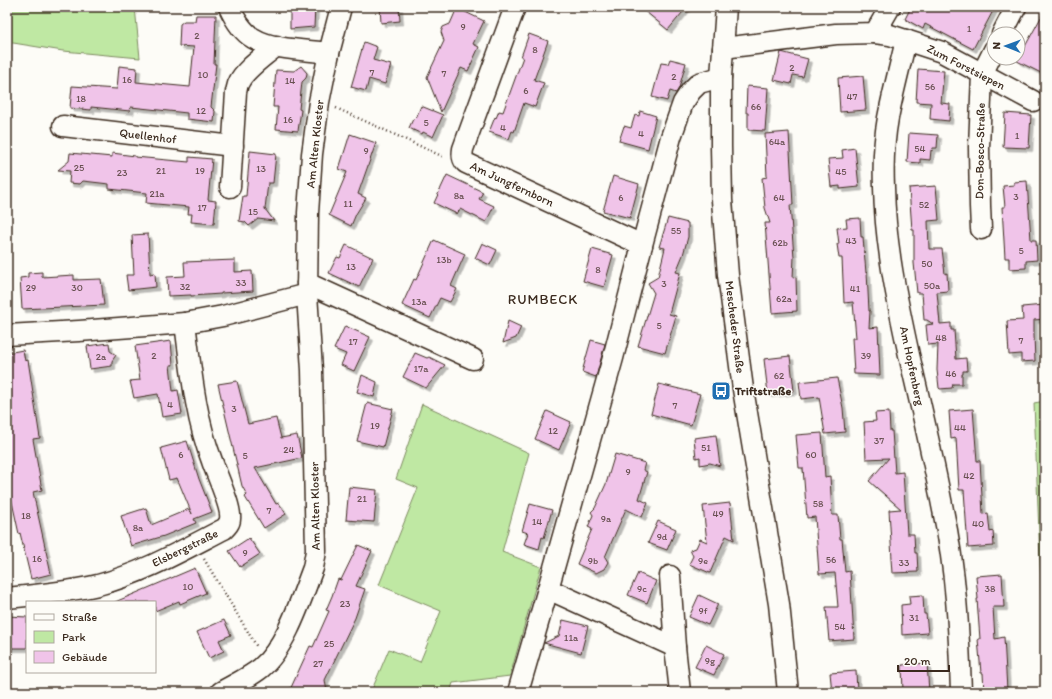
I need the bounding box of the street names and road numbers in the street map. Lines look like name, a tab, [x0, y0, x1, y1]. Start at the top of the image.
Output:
street label: Zum Forstsiepen	[925, 41, 1008, 93]
street label: Am Alten Kloster	[303, 99, 327, 189]
street label: Don-Bosco-Straße	[972, 102, 988, 199]
street label: Quellenhof	[119, 126, 178, 147]
street label: Am Jungfernborn	[468, 158, 556, 210]
street label: Mescheder Straße	[722, 280, 748, 374]
street label: Am Hopfenberg	[897, 325, 927, 408]
street label: Am Alten Kloster	[307, 461, 323, 550]
street label: Elsbergstraße	[150, 526, 220, 570]

